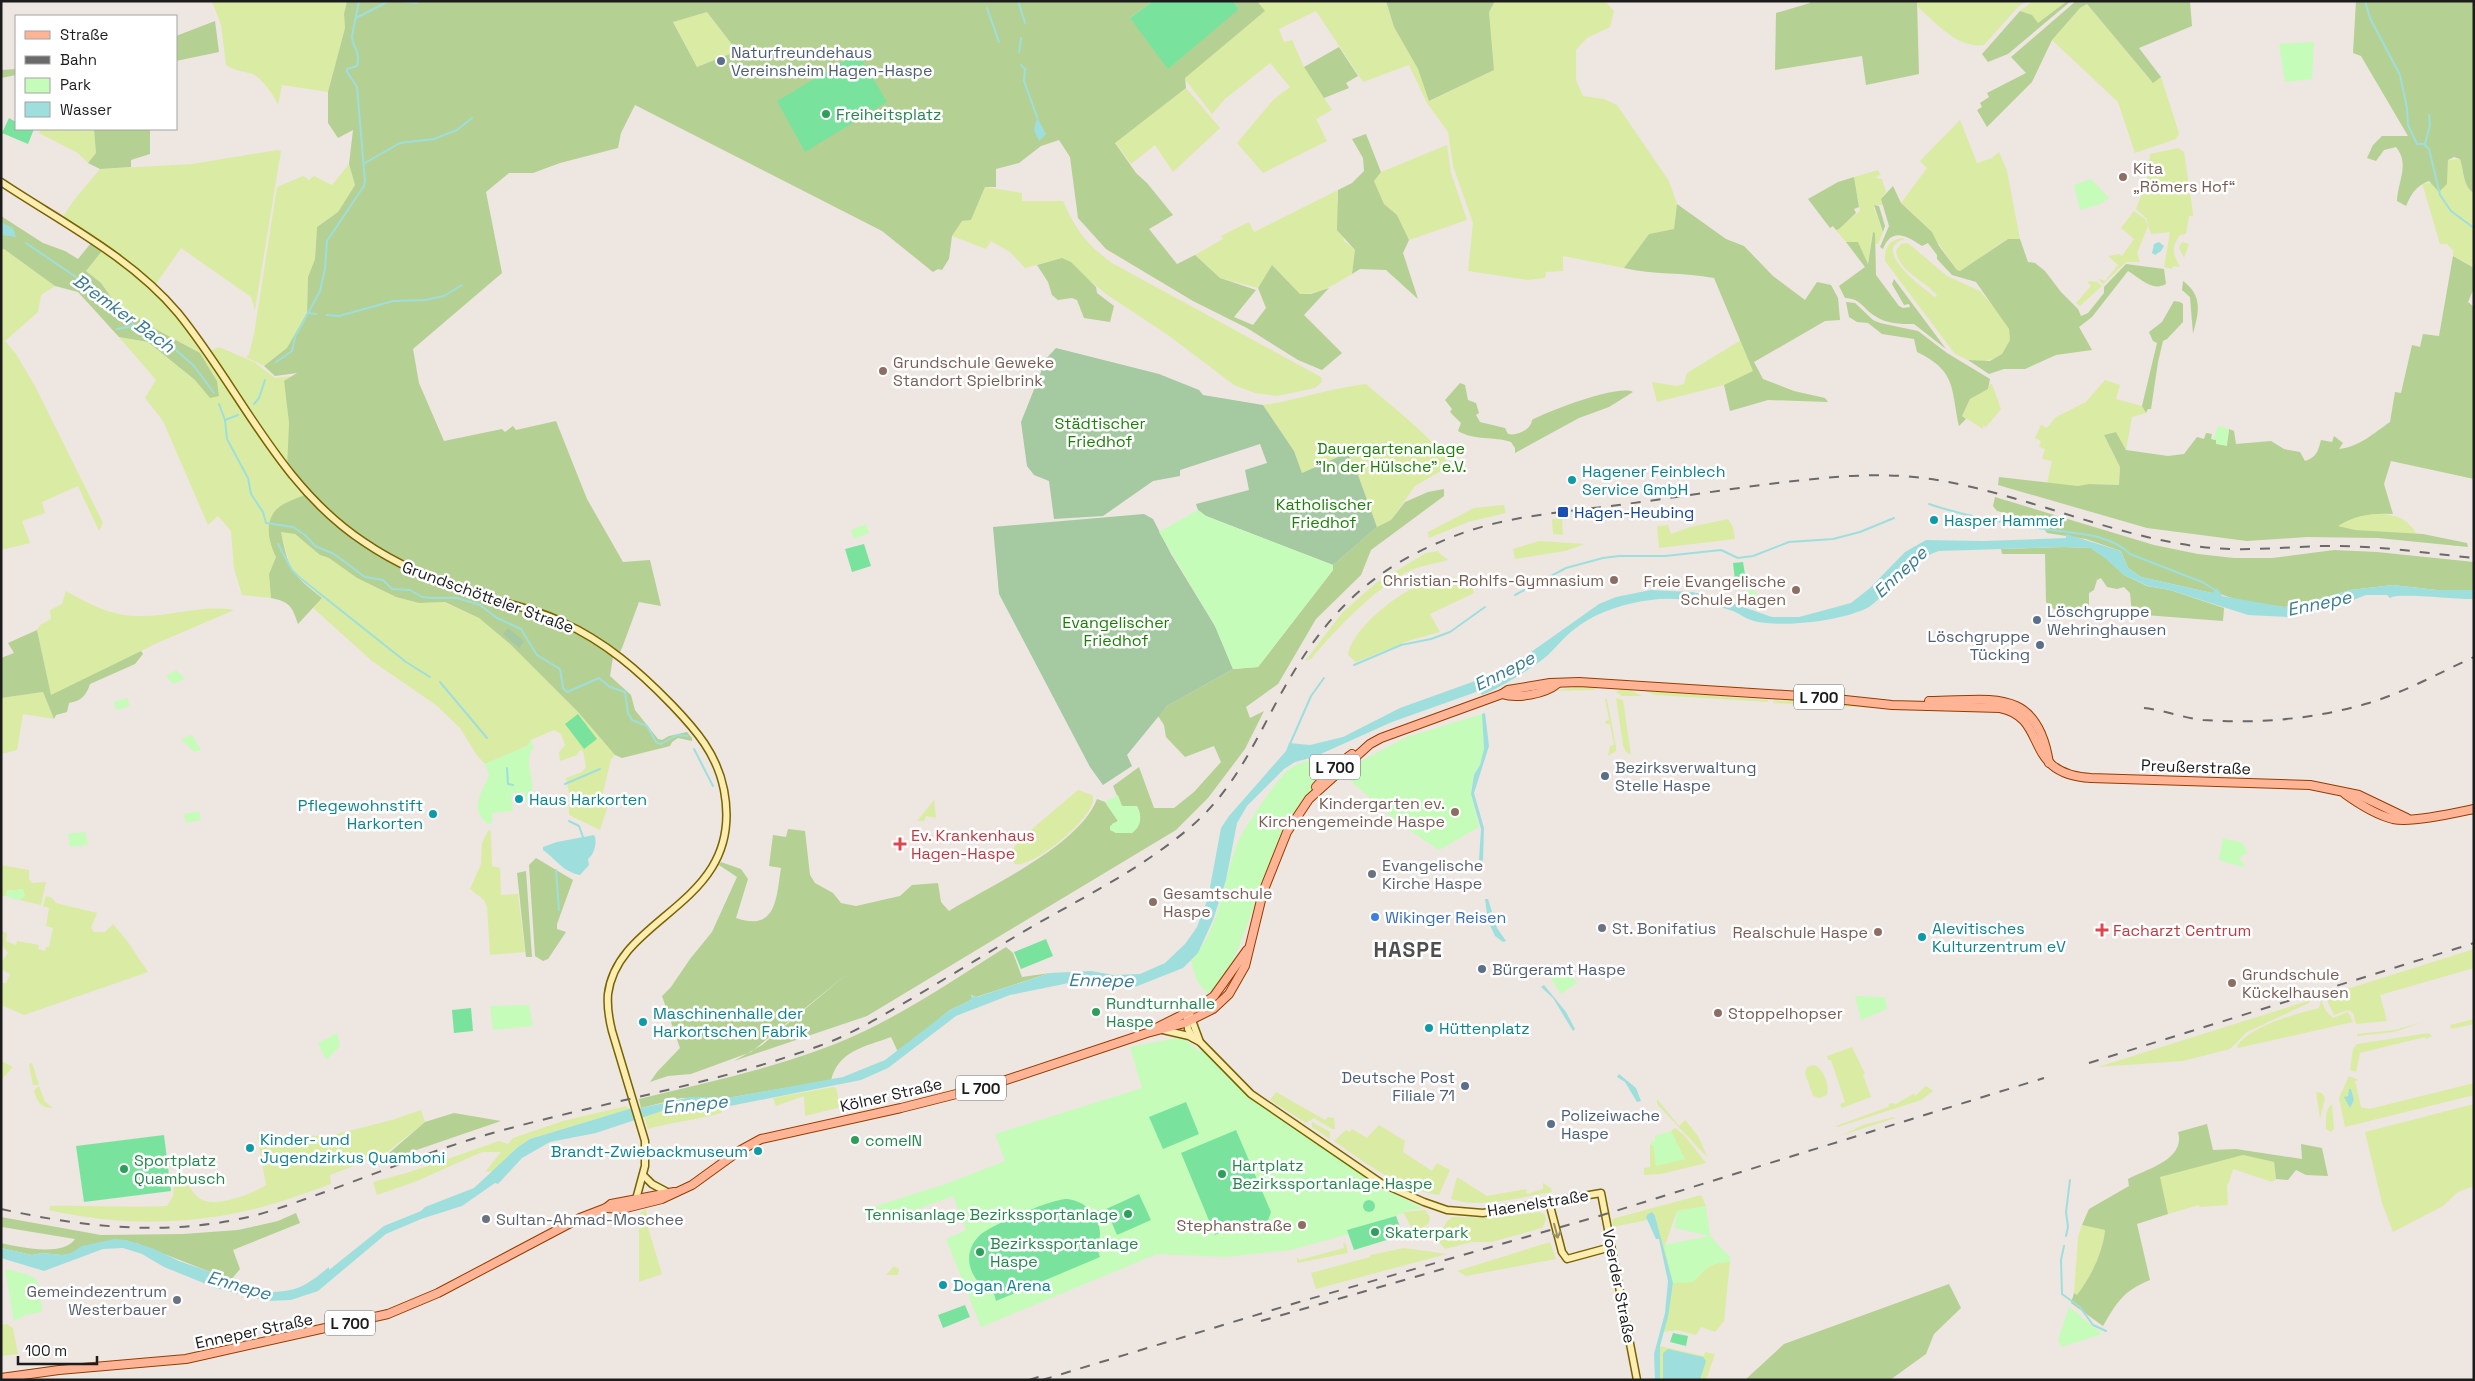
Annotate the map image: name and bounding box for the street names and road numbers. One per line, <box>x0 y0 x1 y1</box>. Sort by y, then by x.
street label: Grundschötteler Straße <box>399 556 577 638</box>
road number: L 700 <box>1794 684 1844 710</box>
road number: L 700 <box>1310 754 1360 780</box>
street label: Preußerstraße <box>2141 755 2251 779</box>
street label: Kölner Straße <box>838 1073 944 1117</box>
road number: L 700 <box>956 1076 1006 1100</box>
street label: Haenelstraße <box>1486 1185 1590 1221</box>
street label: Voerder Straße <box>1598 1227 1640 1345</box>
street label: Enneper Straße <box>193 1308 315 1354</box>
road number: L 700 <box>325 1310 375 1336</box>

